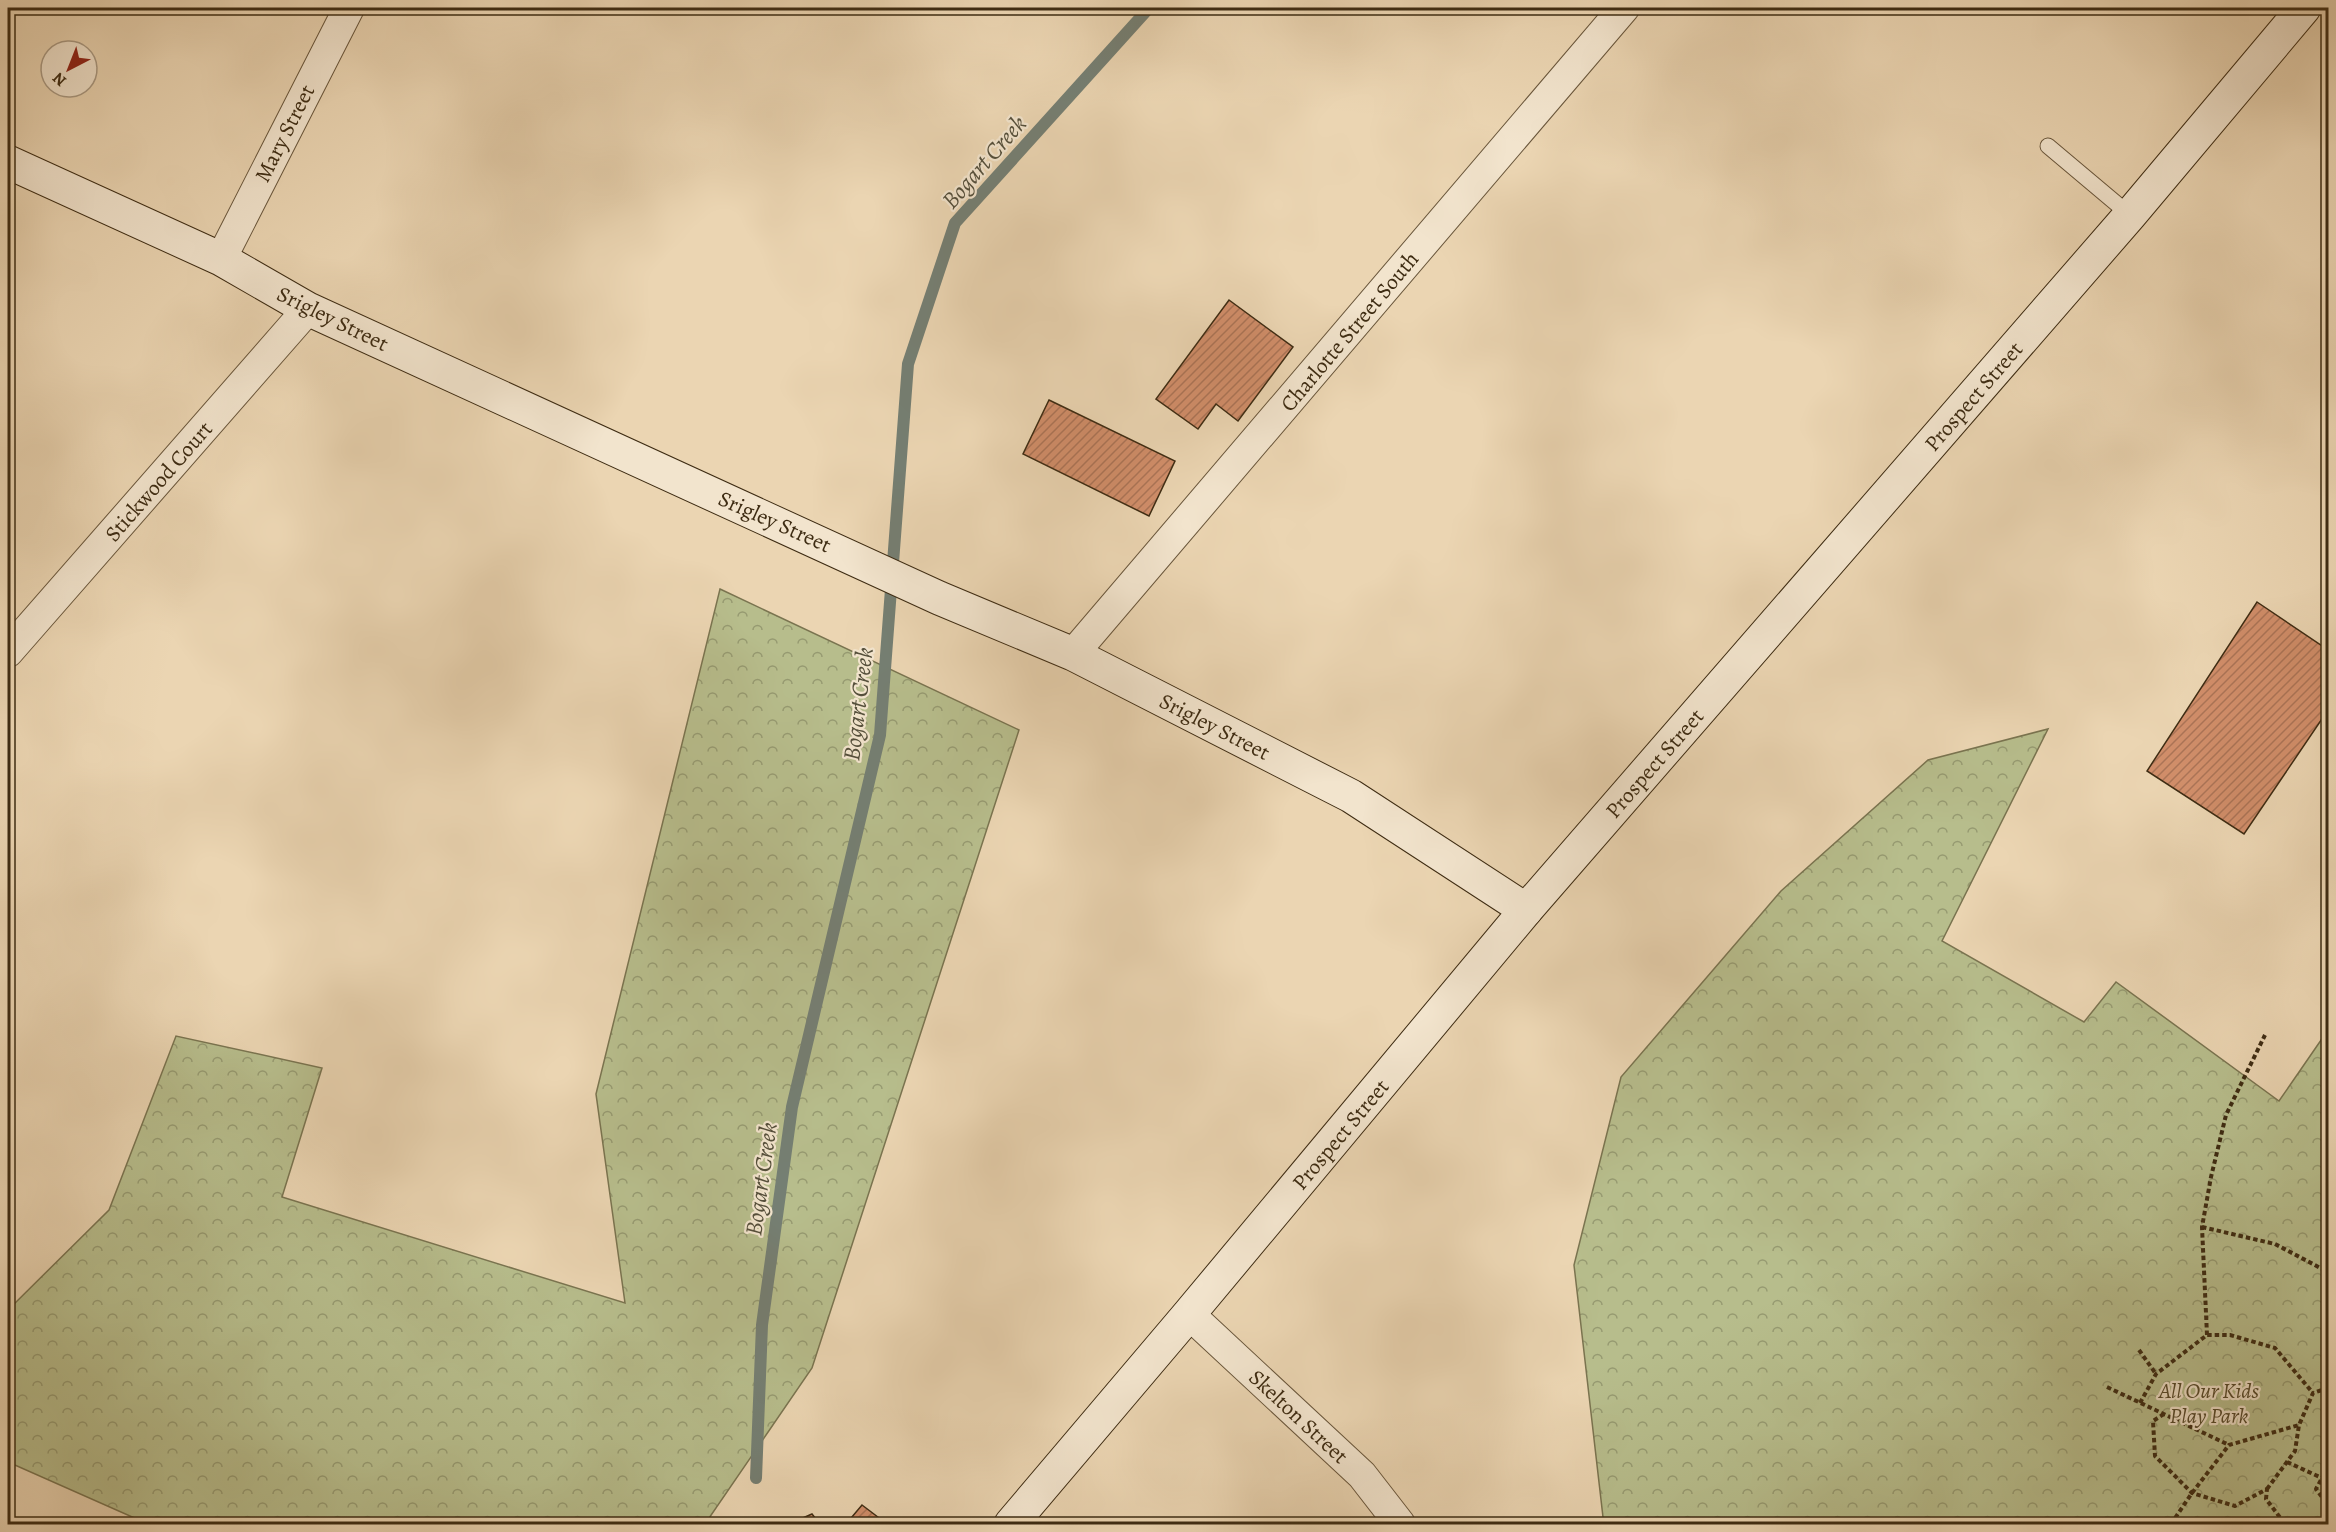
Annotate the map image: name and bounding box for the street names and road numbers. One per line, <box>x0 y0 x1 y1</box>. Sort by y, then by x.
street label: Mary Street <box>248 80 322 187</box>
street label: Charlotte Street South <box>1274 245 1426 418</box>
street label: Srigley Street <box>272 279 393 359</box>
street label: Prospect Street <box>1918 335 2030 458</box>
street label: Stickwood Court <box>98 415 219 548</box>
street label: Srigley Street <box>713 484 836 560</box>
street label: Srigley Street <box>1154 686 1275 768</box>
street label: Prospect Street <box>1599 702 1711 825</box>
street label: Prospect Street <box>1285 1073 1396 1197</box>
street label: Skelton Street <box>1242 1363 1355 1471</box>

